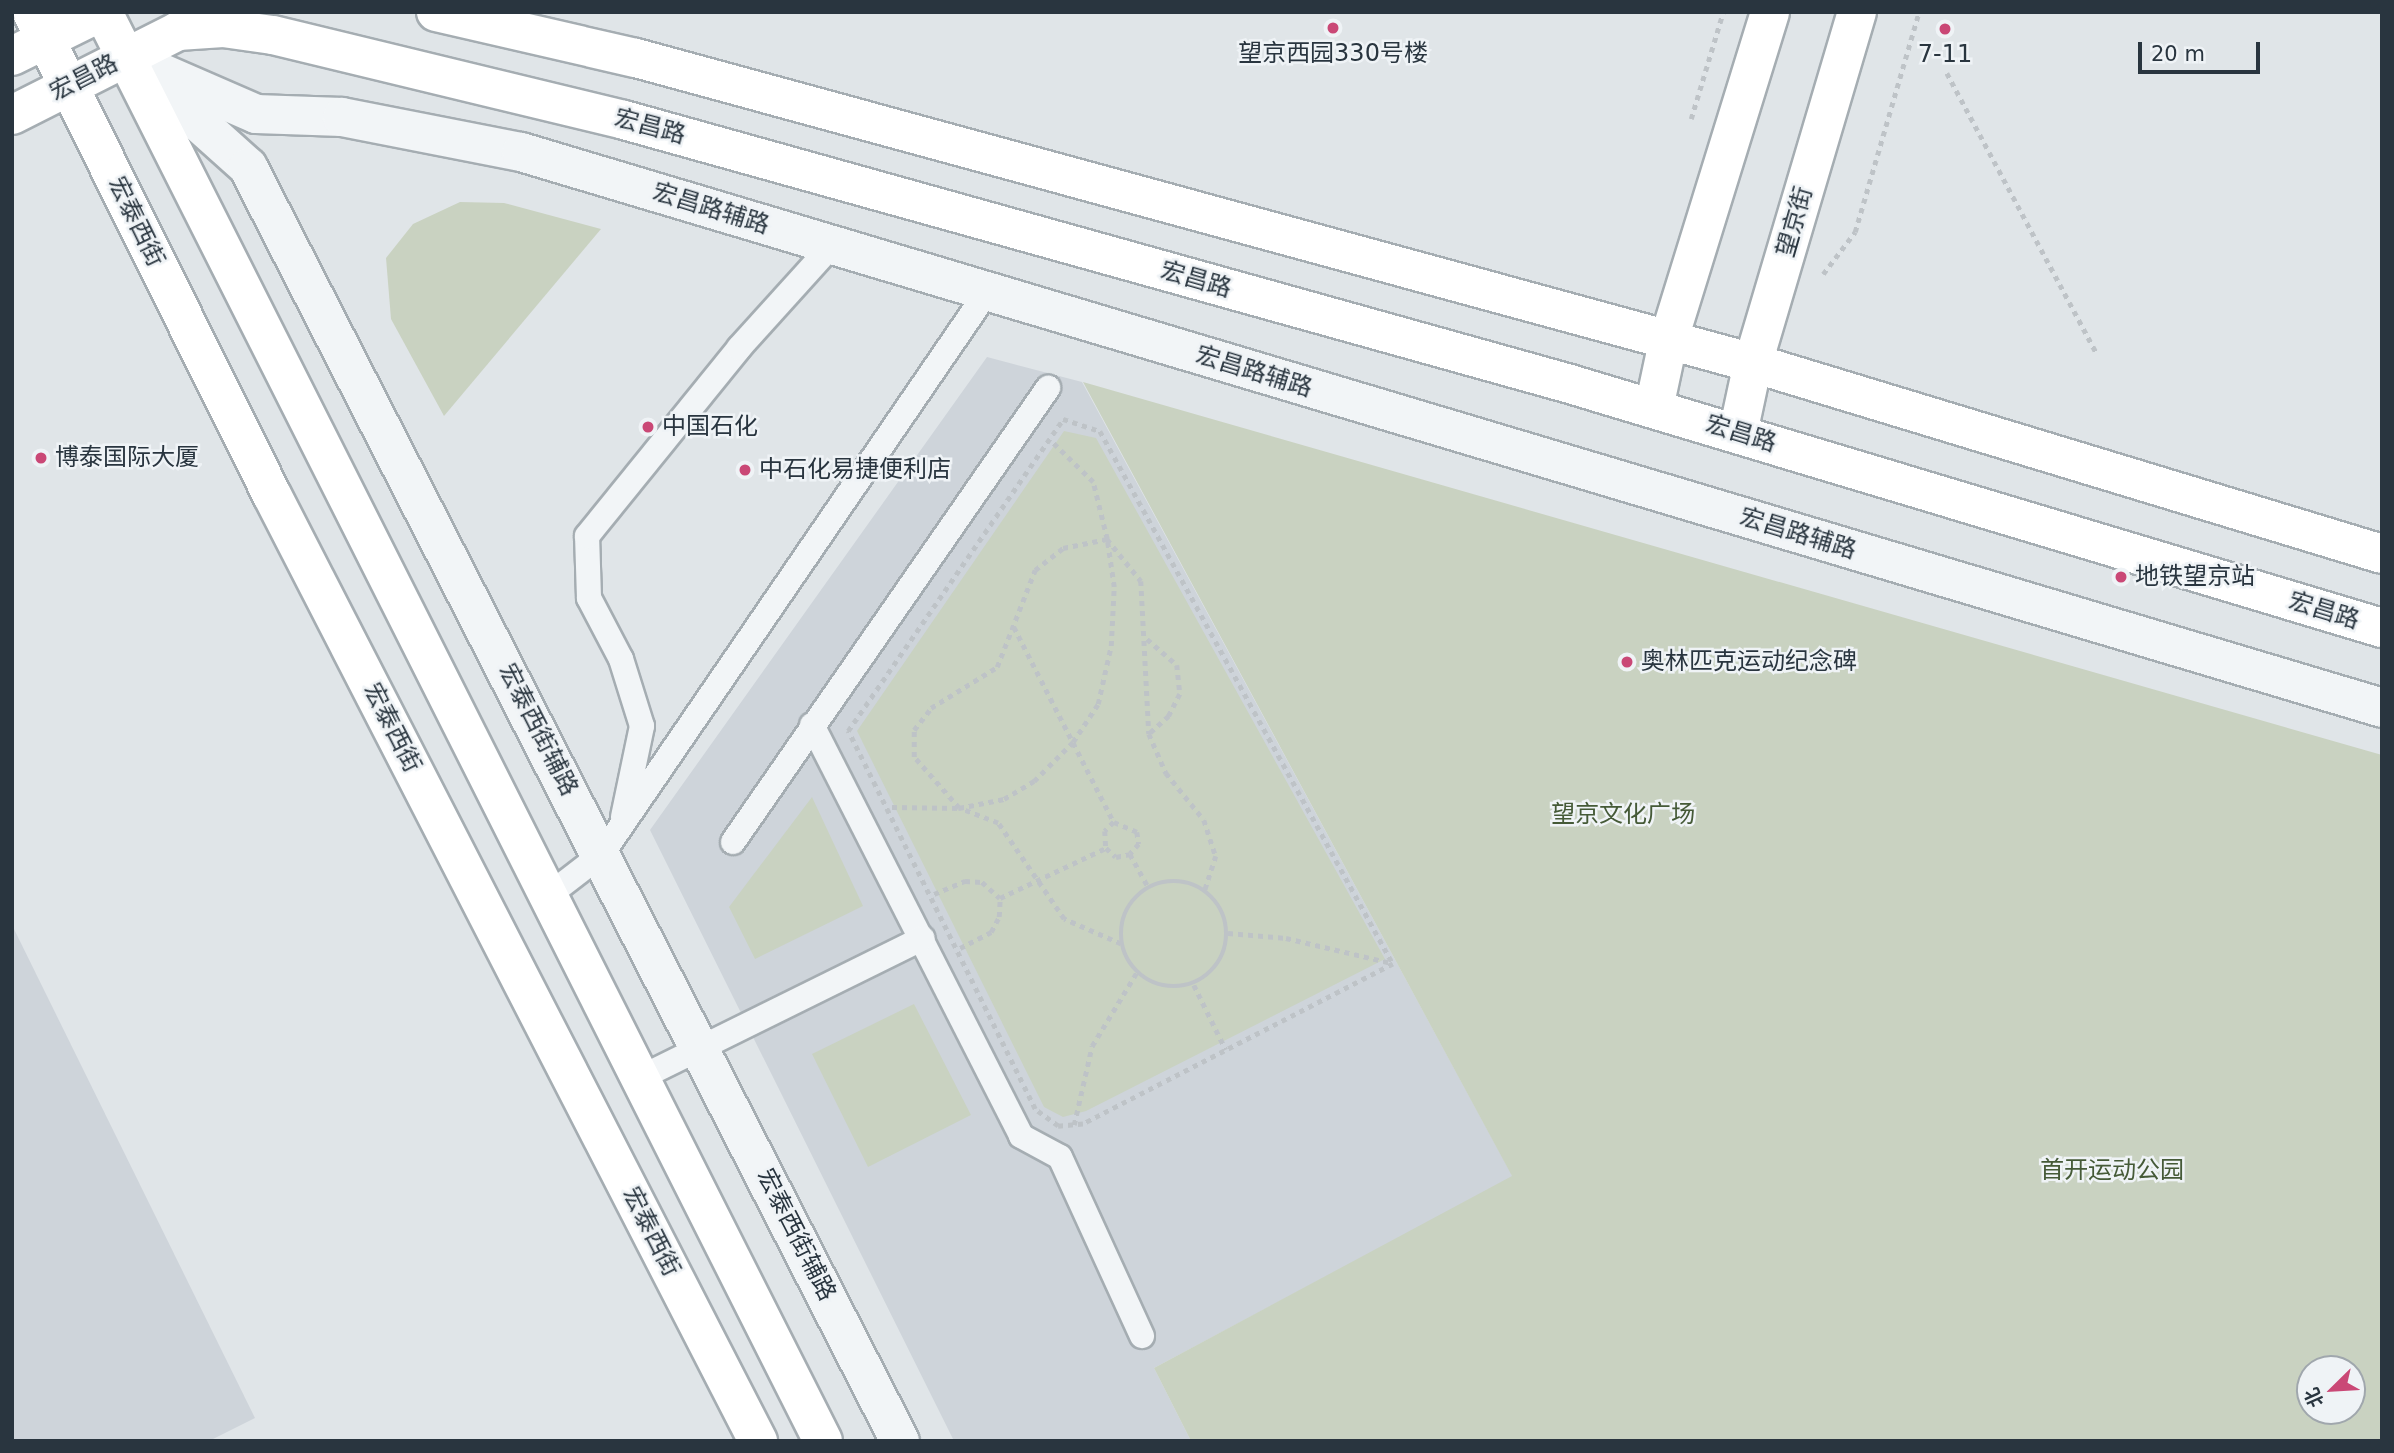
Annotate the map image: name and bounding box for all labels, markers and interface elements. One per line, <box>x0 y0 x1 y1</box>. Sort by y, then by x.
marker: 望京西园330号楼 <box>1325 20 1341 36</box>
marker: 7-11 <box>1937 21 1953 37</box>
scale bar <box>2142 28 2264 72</box>
place label: 望京西园330号楼 <box>1238 40 1428 68</box>
place label: 7-11 <box>1918 41 1972 69</box>
text: 20 m <box>2151 42 2205 66</box>
street label: 宏昌路 <box>45 49 123 107</box>
street label: 宏昌路 <box>611 104 689 150</box>
street label: 宏泰西街 <box>102 173 170 271</box>
street label: 宏昌路辅路 <box>649 178 773 240</box>
street label: 望京街 <box>1771 183 1819 261</box>
street label: 宏昌路 <box>1157 256 1235 304</box>
street label: 宏昌路辅路 <box>1192 341 1316 403</box>
street label: 宏昌路 <box>1702 410 1780 458</box>
place label: 中国石化 <box>662 413 758 441</box>
marker: 中国石化 <box>640 419 656 435</box>
place label: 博泰国际大厦 <box>55 444 199 472</box>
marker: 博泰国际大厦 <box>33 450 49 466</box>
place label: 中石化易捷便利店 <box>759 456 951 484</box>
marker: 中石化易捷便利店 <box>737 462 753 478</box>
street label: 宏昌路辅路 <box>1736 503 1860 565</box>
place label: 地铁望京站 <box>2135 563 2255 591</box>
marker: 地铁望京站 <box>2113 569 2129 585</box>
street label: 宏昌路 <box>2285 587 2363 635</box>
place label: 奥林匹克运动纪念碑 <box>1641 648 1857 676</box>
marker: 奥林匹克运动纪念碑 <box>1619 654 1635 670</box>
street label: 宏泰西街辅路 <box>492 659 584 801</box>
street label: 宏泰西街 <box>357 679 427 777</box>
park label: 望京文化广场 <box>1551 801 1695 829</box>
park label: 首开运动公园 <box>2040 1157 2184 1185</box>
street label: 宏泰西街辅路 <box>750 1164 842 1306</box>
street label: 宏泰西街 <box>616 1183 686 1281</box>
north arrow <box>2296 1355 2366 1425</box>
text: 北 <box>2300 1385 2328 1411</box>

